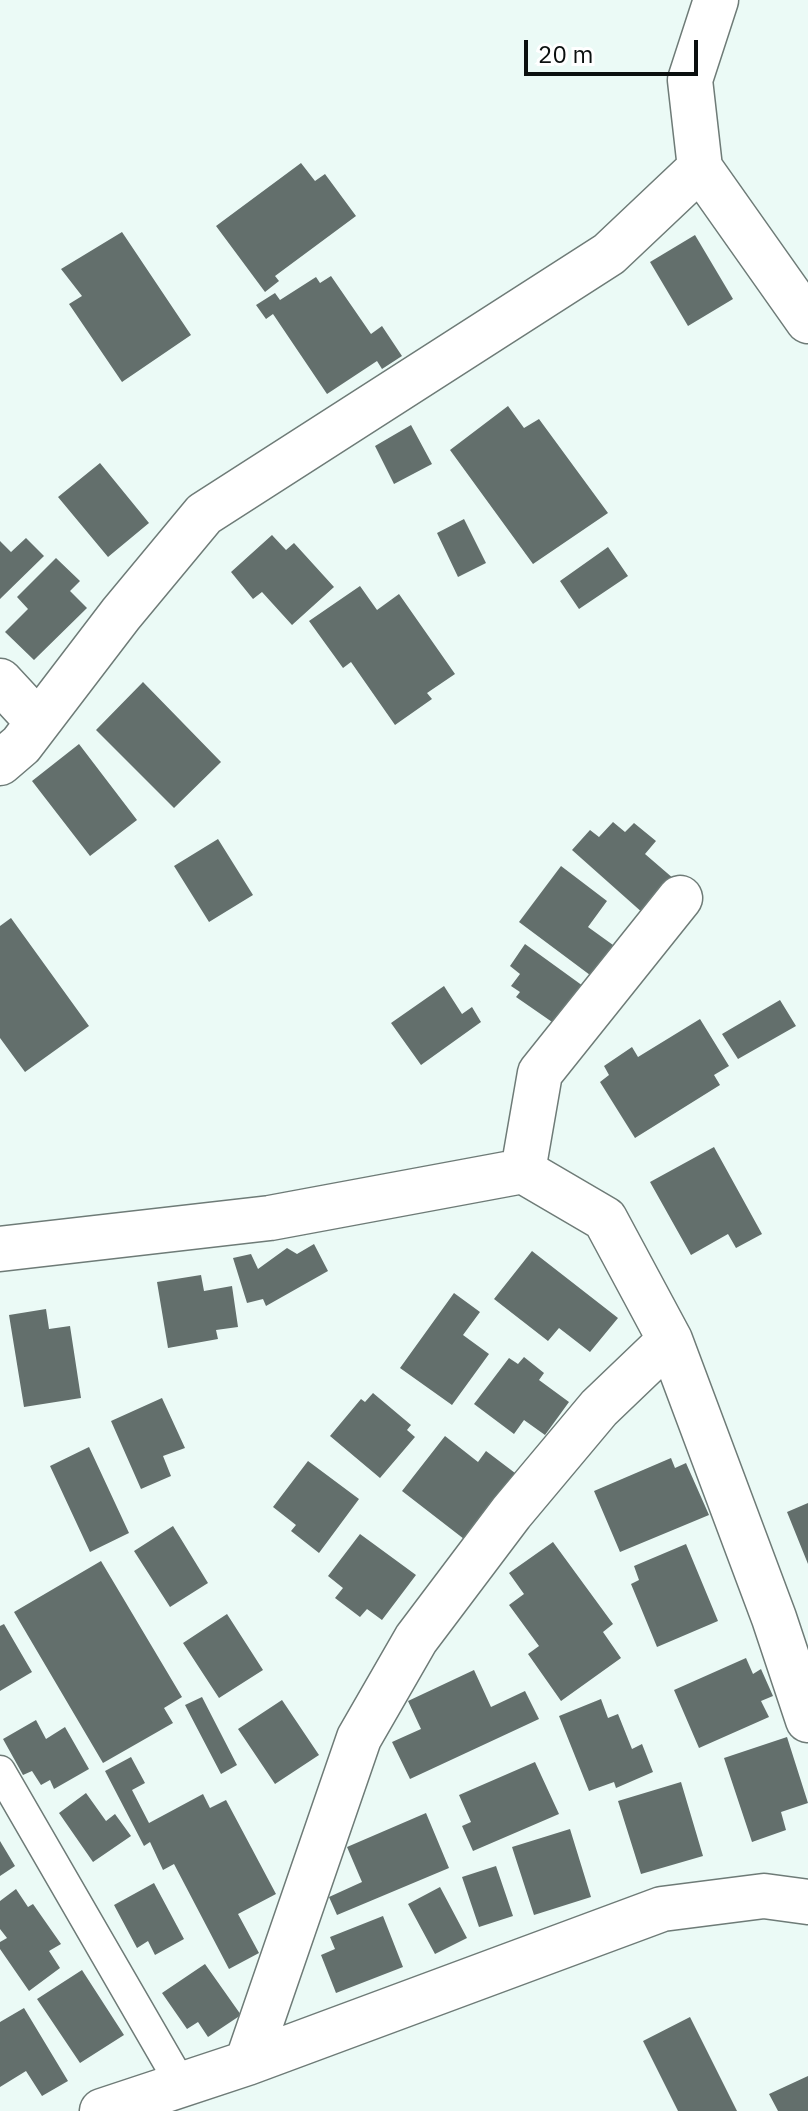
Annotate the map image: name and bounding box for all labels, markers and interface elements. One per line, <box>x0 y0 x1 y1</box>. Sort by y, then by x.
scale bar <box>528 24 702 74</box>
text: 20 m <box>538 38 593 70</box>

